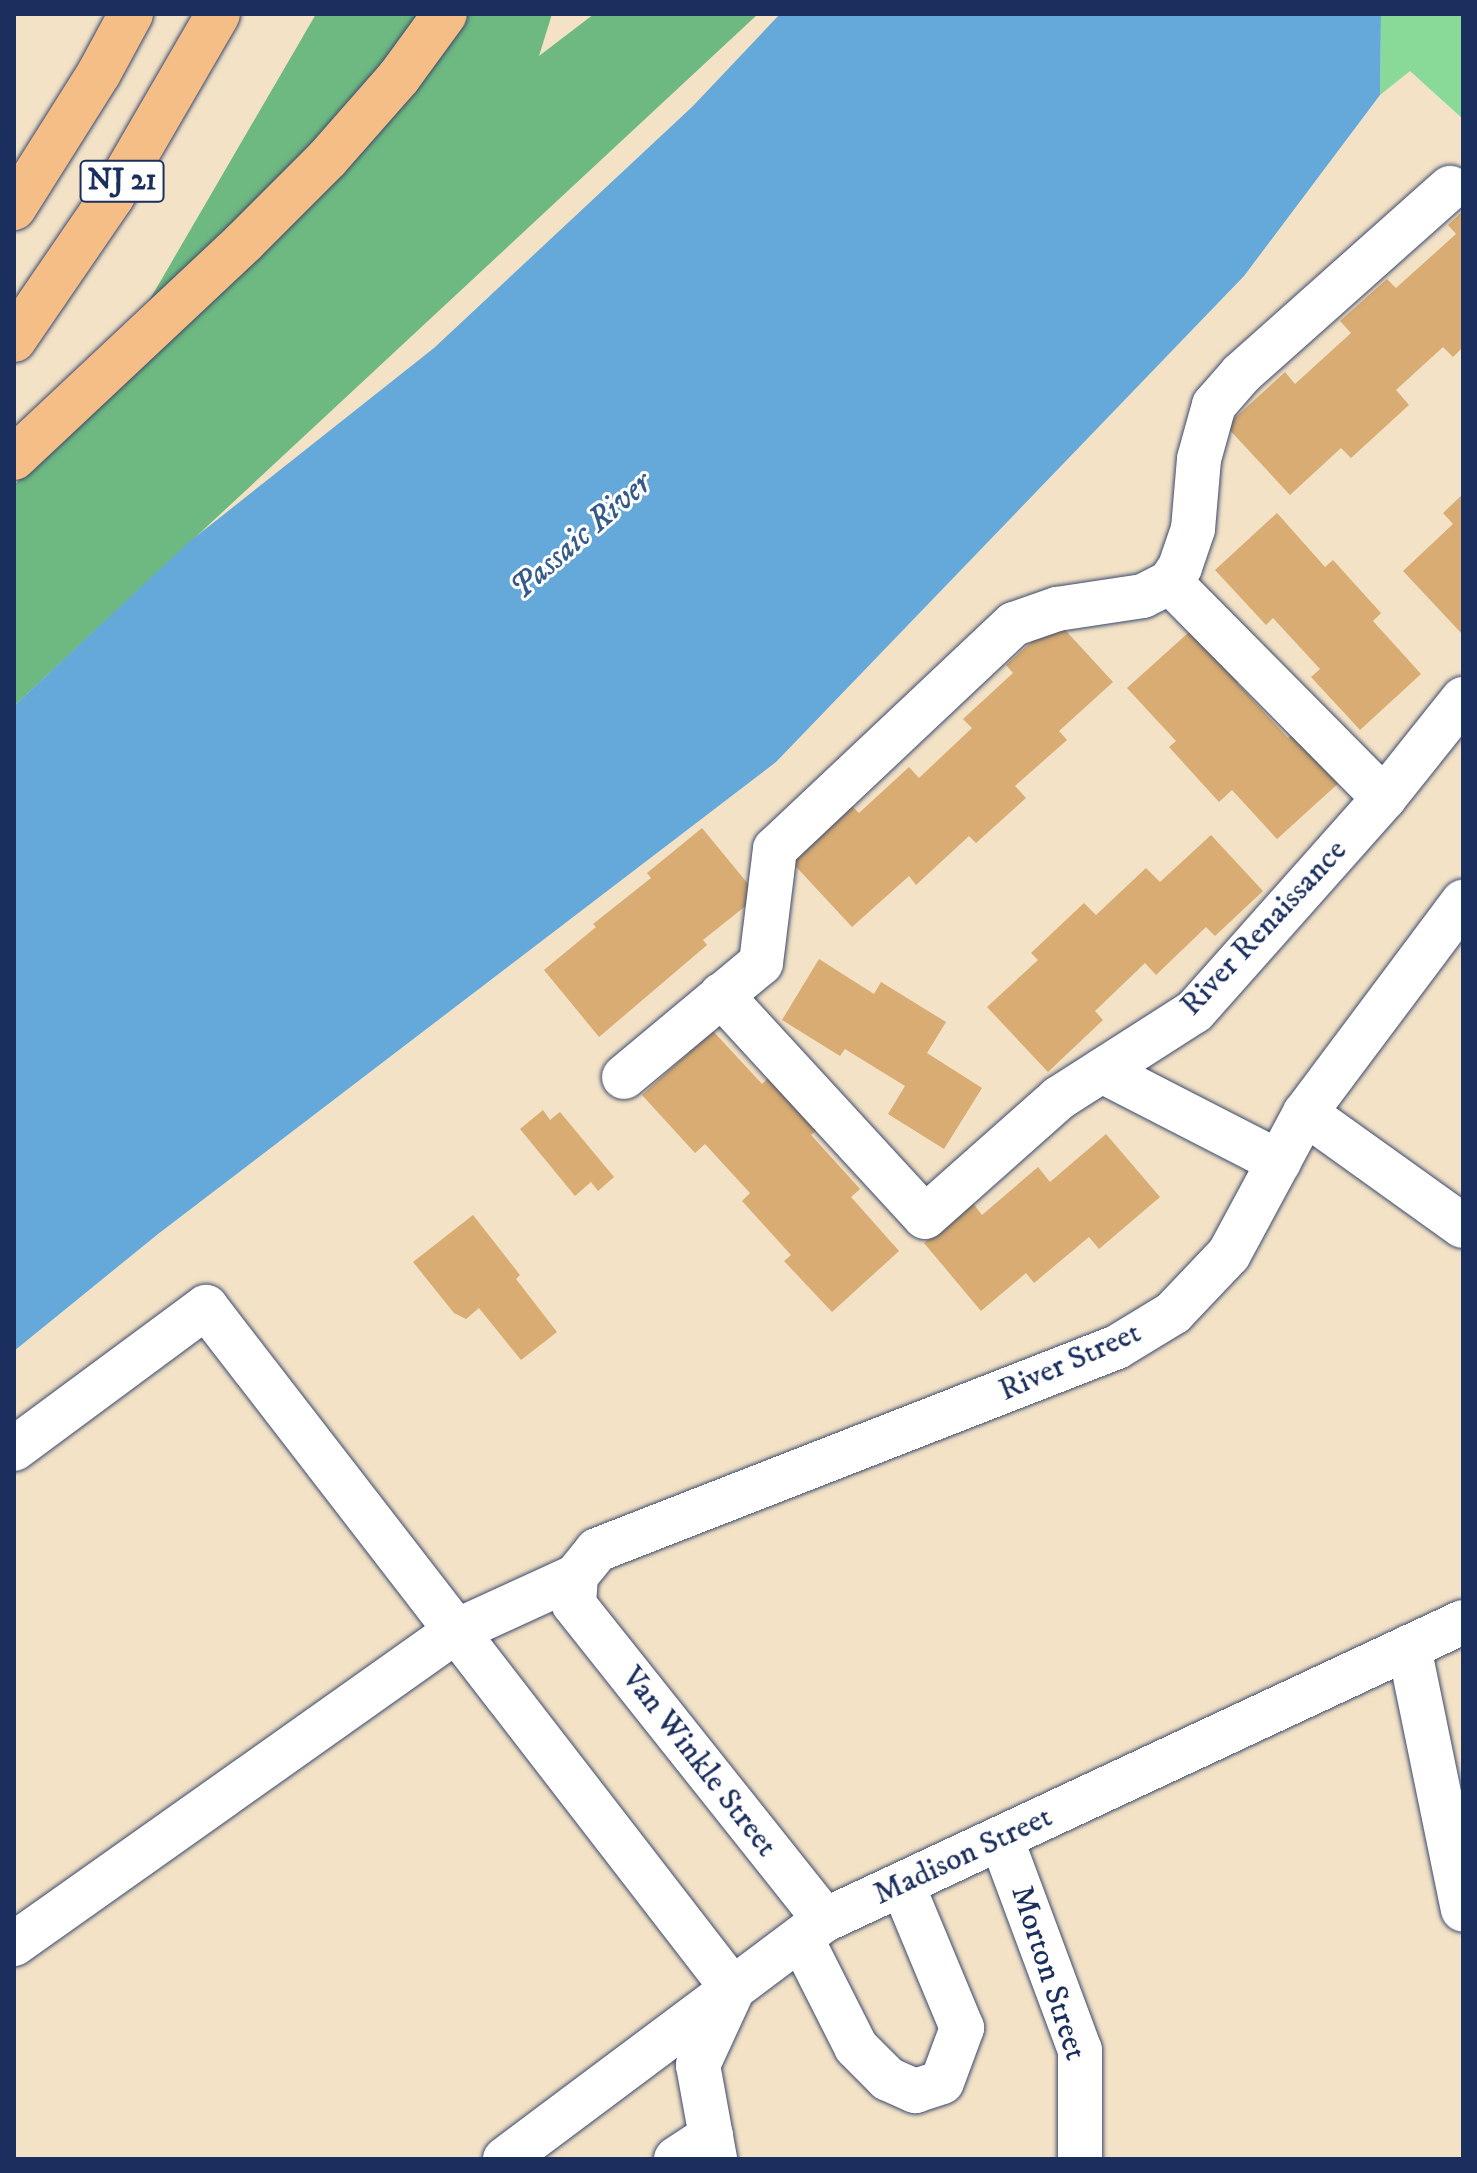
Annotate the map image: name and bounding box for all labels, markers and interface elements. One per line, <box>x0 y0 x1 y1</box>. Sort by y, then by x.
road number: NJ 21 <box>78 155 166 207</box>
water label: Passaic River <box>502 463 660 609</box>
street label: River Renaissance <box>1173 832 1355 1024</box>
street label: River Street <box>993 1314 1147 1410</box>
street label: Van Winkle Street <box>613 1659 785 1865</box>
street label: Madison Street <box>868 1798 1058 1914</box>
street label: Morton Street <box>1002 1881 1094 2065</box>

